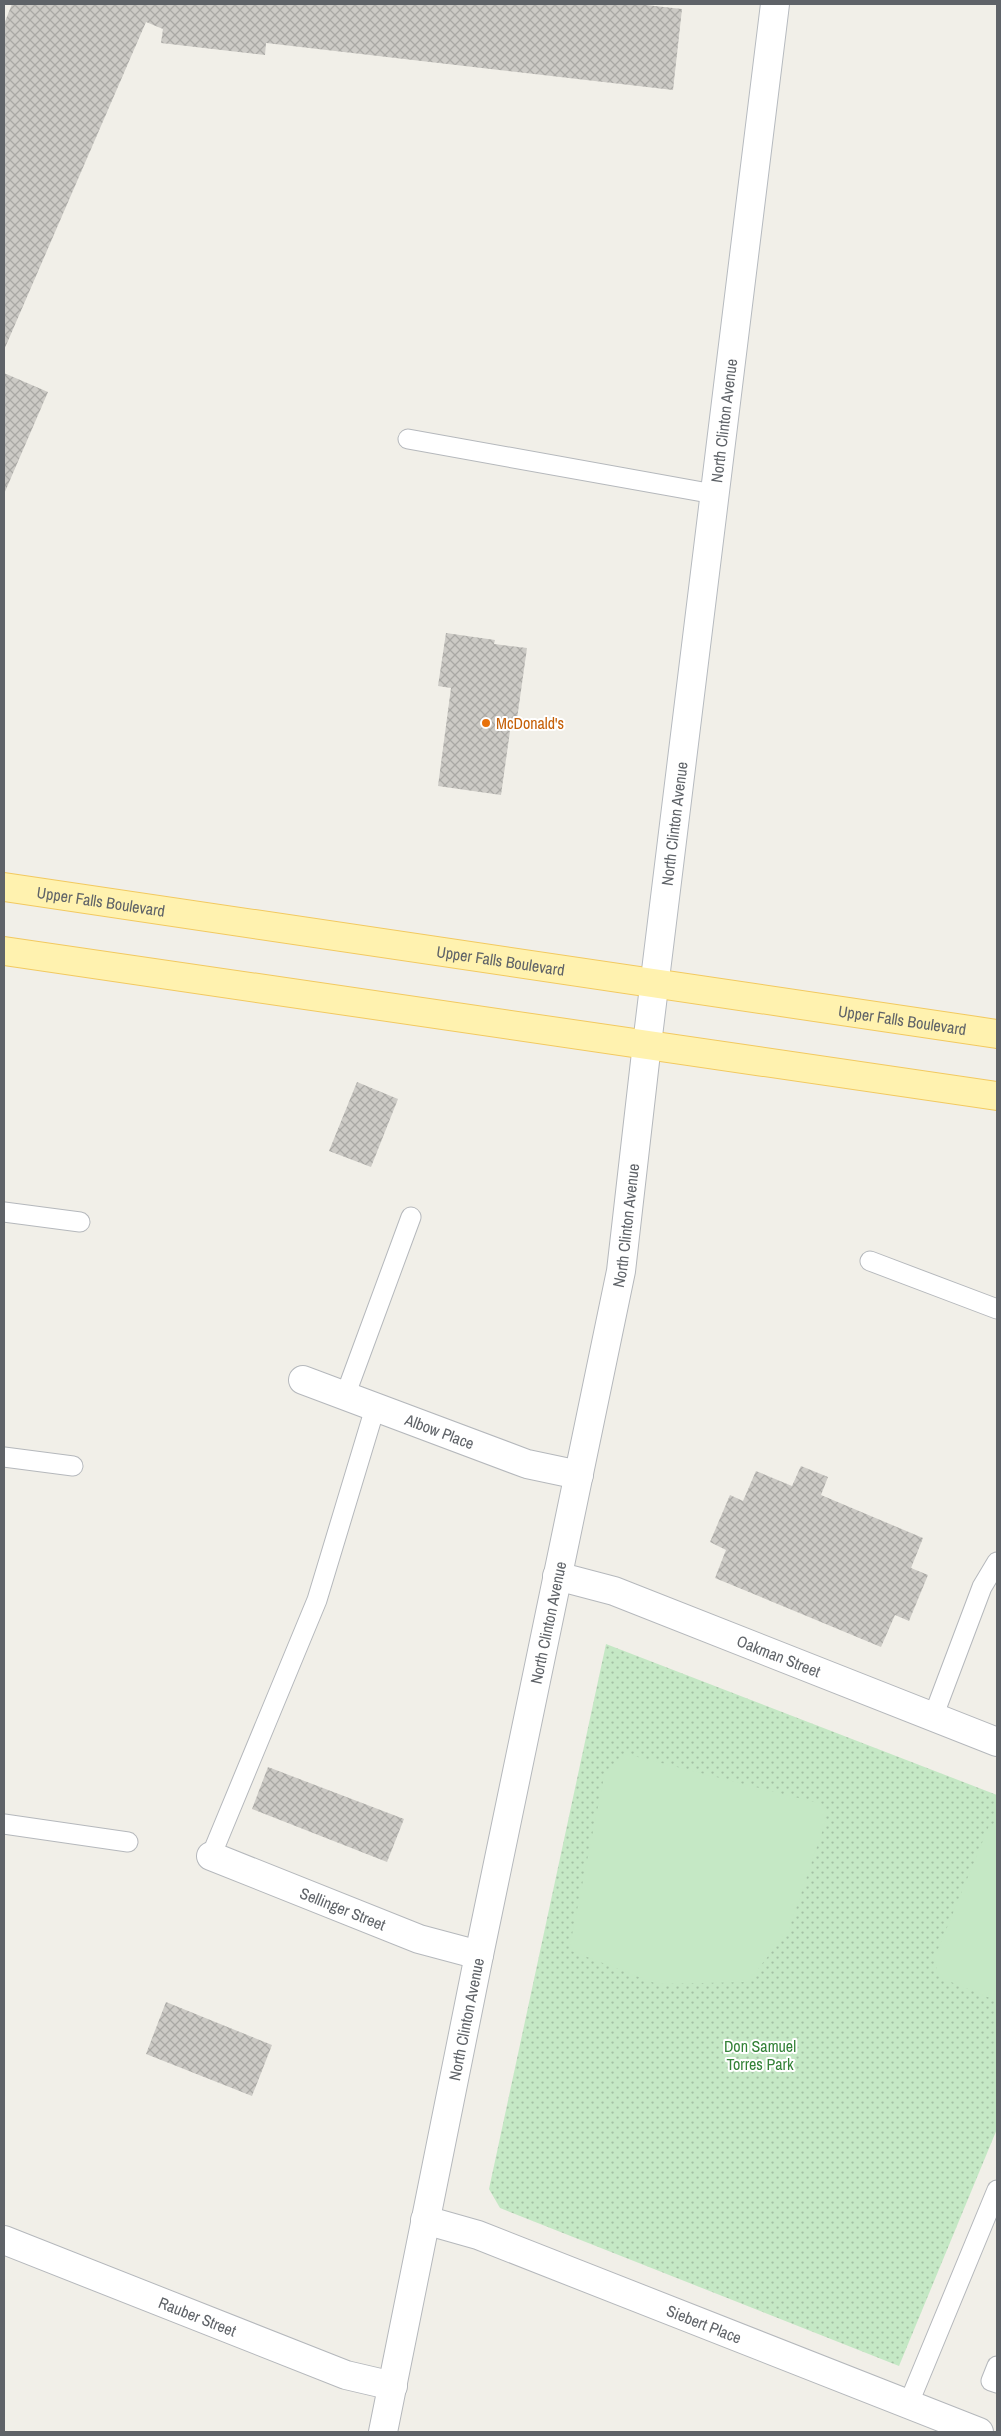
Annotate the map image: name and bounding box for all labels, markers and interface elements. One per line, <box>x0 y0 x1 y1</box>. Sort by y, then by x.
street label: North Clinton Avenue <box>705 358 742 484</box>
place label: McDonald's <box>496 712 564 734</box>
marker: McDonald's <box>480 717 492 729</box>
street label: North Clinton Avenue <box>656 760 693 887</box>
street label: Upper Falls Boulevard <box>35 881 166 922</box>
street label: Upper Falls Boulevard <box>435 940 566 981</box>
street label: Upper Falls Boulevard <box>837 1000 968 1040</box>
street label: North Clinton Avenue <box>607 1162 644 1289</box>
street label: Albow Place <box>401 1408 477 1454</box>
street label: North Clinton Avenue <box>525 1559 571 1686</box>
street label: Oakman Street <box>734 1630 824 1682</box>
street label: Sellinger Street <box>297 1882 389 1936</box>
street label: North Clinton Avenue <box>443 1956 489 2083</box>
park label: Don Samuel Torres Park <box>724 2035 796 2075</box>
street label: Rauber Street <box>155 2291 240 2342</box>
street label: Siebert Place <box>663 2299 745 2349</box>

